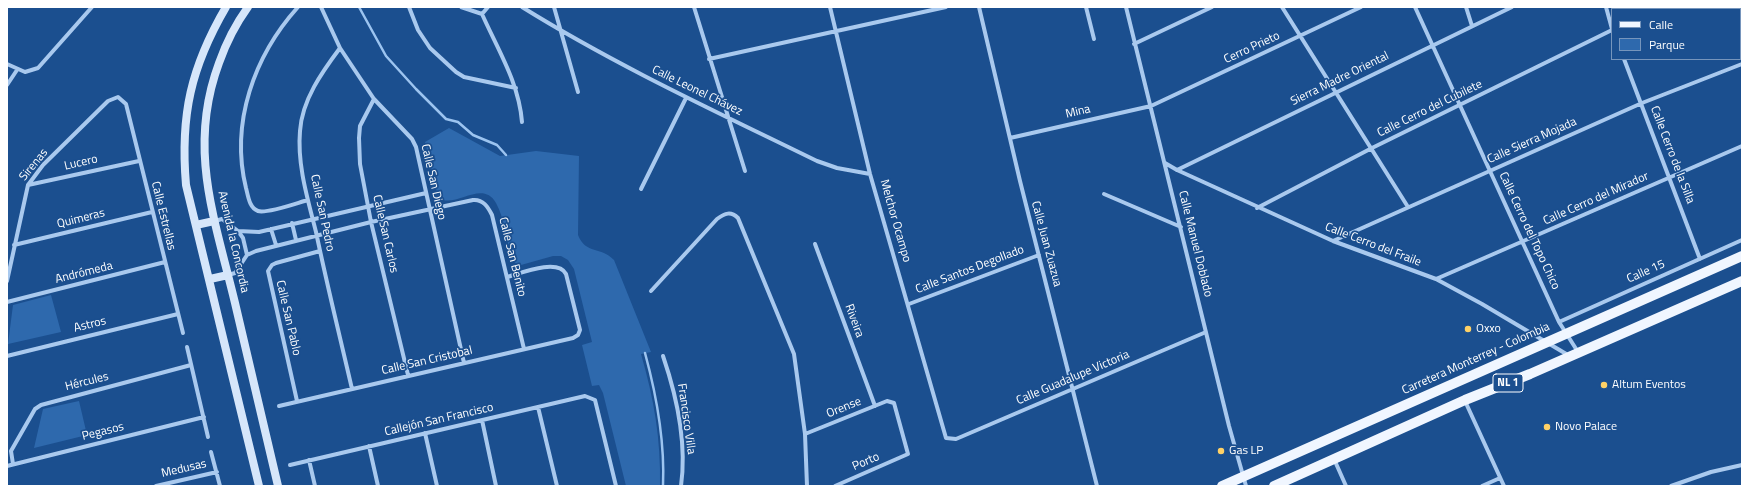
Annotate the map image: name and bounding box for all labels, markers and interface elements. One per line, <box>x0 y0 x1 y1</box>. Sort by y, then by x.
legend <box>1611 8 1741 60</box>
text: Calle <box>1649 15 1673 34</box>
street label: Cerro Prieto <box>1222 29 1282 67</box>
text: Parque <box>1649 35 1685 54</box>
street label: Sierra Madre Oriental <box>1289 49 1391 109</box>
street label: Calle Leonel Chávez <box>649 63 745 119</box>
street label: Calle Cerro del Cubilete <box>1375 77 1485 141</box>
street label: Mina <box>1064 102 1092 122</box>
street label: Calle Cerro de la Silla <box>1647 104 1697 206</box>
street label: Calle Sierra Mojada <box>1485 115 1579 167</box>
street label: Calle San Diego <box>417 143 449 221</box>
street label: Sirenas <box>17 146 51 184</box>
street label: Lucero <box>63 152 99 174</box>
street label: Calle Cerro del Mirador <box>1541 169 1651 229</box>
street label: Calle Cerro del Topo Chico <box>1495 170 1563 292</box>
street label: Calle San Pedro <box>307 173 337 253</box>
street label: Melchor Ocampo <box>876 178 914 264</box>
street label: Calle Estrellas <box>147 180 179 252</box>
street label: Calle Manuel Doblado <box>1175 189 1215 299</box>
street label: Avenida la Concordia <box>214 190 252 294</box>
street label: Calle San Carlos <box>369 194 401 274</box>
street label: Calle Juan Zuazua <box>1028 200 1064 288</box>
street label: Quimeras <box>56 206 106 232</box>
street label: Calle San Benito <box>495 216 529 298</box>
street label: Calle Cerro del Fraile <box>1323 220 1423 270</box>
street label: Calle Santos Degollado <box>914 243 1026 297</box>
street label: Calle 15 <box>1625 257 1667 287</box>
street label: Andrómeda <box>54 259 114 287</box>
street label: Calle San Pablo <box>272 279 304 357</box>
street label: Riveira <box>841 302 867 340</box>
street label: Astros <box>72 314 108 336</box>
street label: Carretera Monterrey - Colombia <box>1400 320 1552 398</box>
place label: Oxxo <box>1476 322 1501 336</box>
marker: Oxxo <box>1463 324 1473 334</box>
street label: Calle San Cristobal <box>380 344 474 378</box>
street label: Calle Guadalupe Victoria <box>1014 348 1132 408</box>
street label: Hércules <box>64 370 110 394</box>
road number: NL 1 <box>1493 374 1523 392</box>
place label: Altum Eventos <box>1612 378 1686 392</box>
marker: Altum Eventos <box>1599 380 1609 390</box>
street label: Francisco Villa <box>674 383 698 455</box>
street label: Orense <box>825 395 863 421</box>
street label: Callejón San Francisco <box>383 400 495 440</box>
street label: Pegasos <box>80 420 126 444</box>
place label: Novo Palace <box>1555 420 1617 434</box>
marker: Novo Palace <box>1542 422 1552 432</box>
place label: Gas LP <box>1229 444 1263 458</box>
marker: Gas LP <box>1216 446 1226 456</box>
street label: Porto <box>850 450 882 474</box>
street label: Medusas <box>160 457 208 481</box>

